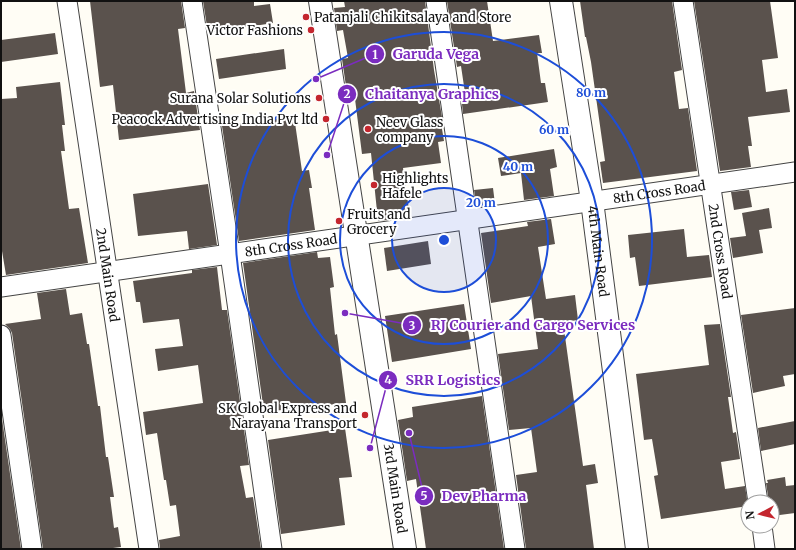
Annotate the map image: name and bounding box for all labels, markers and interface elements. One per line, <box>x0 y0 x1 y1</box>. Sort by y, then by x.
place label: Patanjali Chikitsalaya and Store <box>314 9 511 26</box>
marker: Patanjali Chikitsalaya and Store <box>301 12 311 22</box>
place label: Victor Fashions <box>206 22 303 39</box>
marker: Victor Fashions <box>306 25 316 35</box>
callout: Garuda Vega <box>365 41 487 67</box>
text: Garuda Vega <box>393 45 479 63</box>
text: 1 <box>372 47 378 62</box>
callout: Chaitanya Graphics <box>337 81 507 107</box>
text: Chaitanya Graphics <box>365 85 499 103</box>
text: 80 m <box>576 85 606 100</box>
text: 2 <box>343 86 351 101</box>
place label: Surana Solar Solutions <box>170 90 311 107</box>
marker: Surana Solar Solutions <box>314 93 324 103</box>
place label: Peacock Advertising India Pvt ltd <box>112 111 318 128</box>
marker: Peacock Advertising India Pvt ltd <box>321 114 331 124</box>
place label: Neev Glass company <box>376 114 443 146</box>
text: 60 m <box>539 122 569 137</box>
marker: Neev Glass company <box>363 124 373 134</box>
text: 40 m <box>503 159 533 174</box>
place label: Highlights Hafele <box>382 170 448 202</box>
street label: 8th Cross Road <box>612 177 707 207</box>
marker: Highlights Hafele <box>369 180 379 190</box>
text: 20 m <box>466 195 496 210</box>
street label: 2nd Cross Road <box>704 202 736 300</box>
street label: 4th Main Road <box>584 205 612 298</box>
place label: Fruits and Grocery <box>347 206 411 238</box>
marker: Fruits and Grocery <box>334 216 344 226</box>
street label: 2nd Main Road <box>92 227 123 323</box>
street label: 8th Cross Road <box>244 230 339 261</box>
centre of rings <box>437 233 451 247</box>
callout: RJ Courier and Cargo Services <box>402 312 643 338</box>
text: RJ Courier and Cargo Services <box>431 316 635 334</box>
text: 3 <box>409 318 416 333</box>
callout: SRR Logistics <box>378 367 509 393</box>
text: SRR Logistics <box>406 371 500 389</box>
text: 4 <box>384 372 392 387</box>
place label: SK Global Express and Narayana Transport <box>218 400 357 432</box>
marker: SK Global Express and Narayana Transport <box>360 410 370 420</box>
street label: 3rd Main Road <box>380 442 410 535</box>
callout: Dev Pharma <box>414 483 534 509</box>
text: Dev Pharma <box>442 487 527 505</box>
text: 5 <box>420 488 428 503</box>
north arrow <box>740 494 780 534</box>
text: N <box>743 510 758 520</box>

